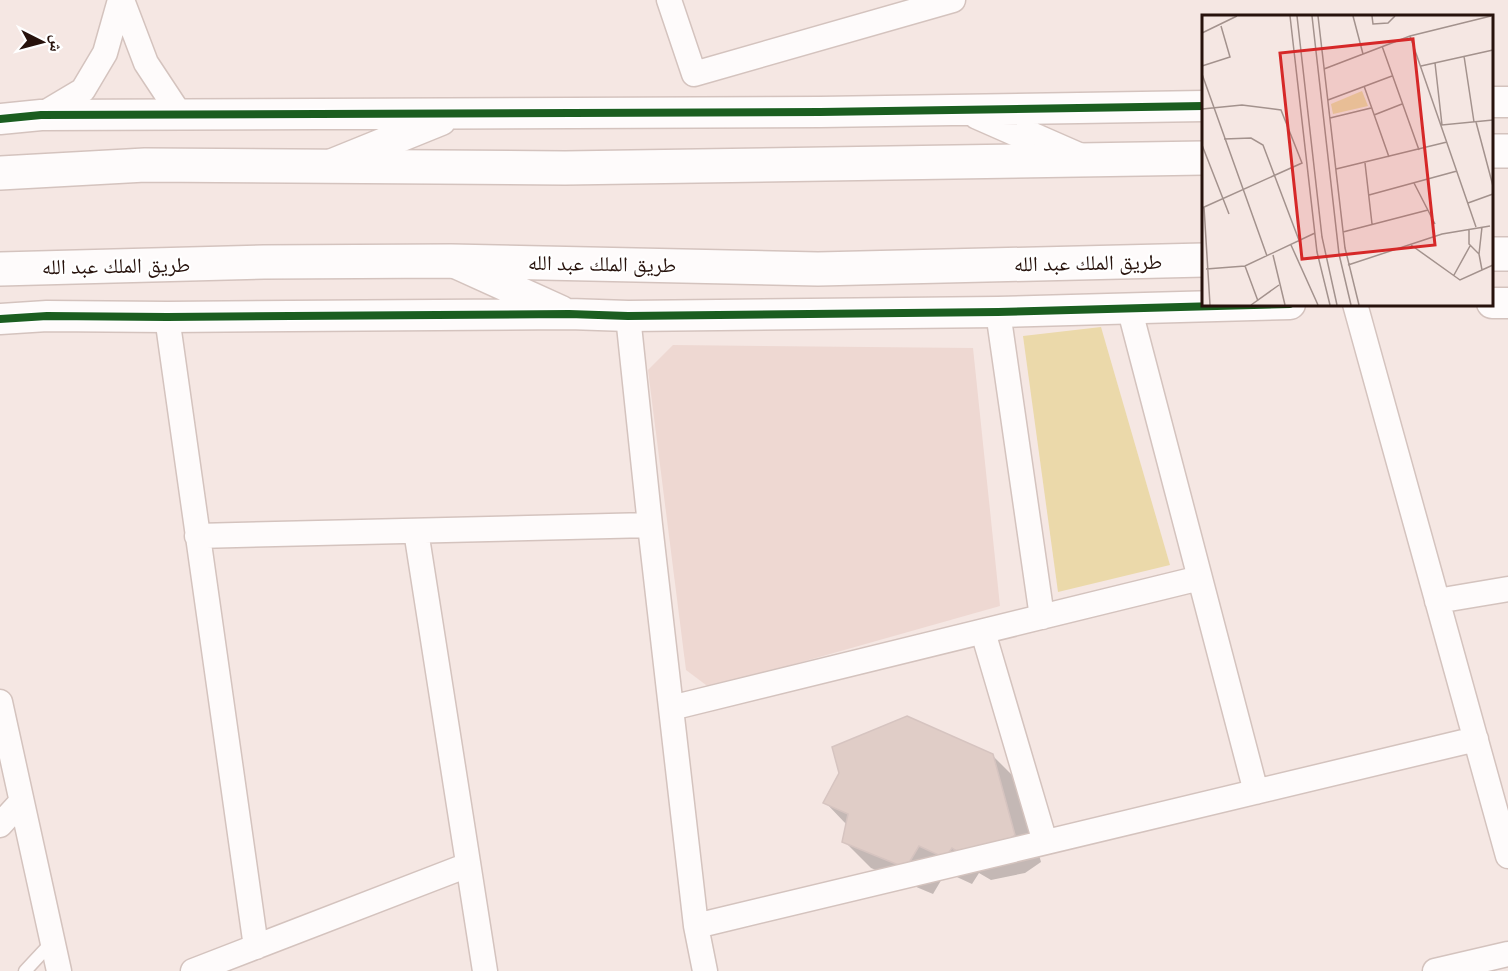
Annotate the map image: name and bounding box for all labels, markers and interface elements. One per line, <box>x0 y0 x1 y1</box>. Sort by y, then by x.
north arrow <box>12 12 72 72</box>
inset map <box>1202 15 1493 306</box>
text: ش <box>46 34 67 53</box>
street label: طريق الملك عبد الله <box>1014 250 1162 277</box>
street label: طريق الملك عبد الله <box>528 251 676 278</box>
street label: طريق الملك عبد الله <box>42 253 190 280</box>

